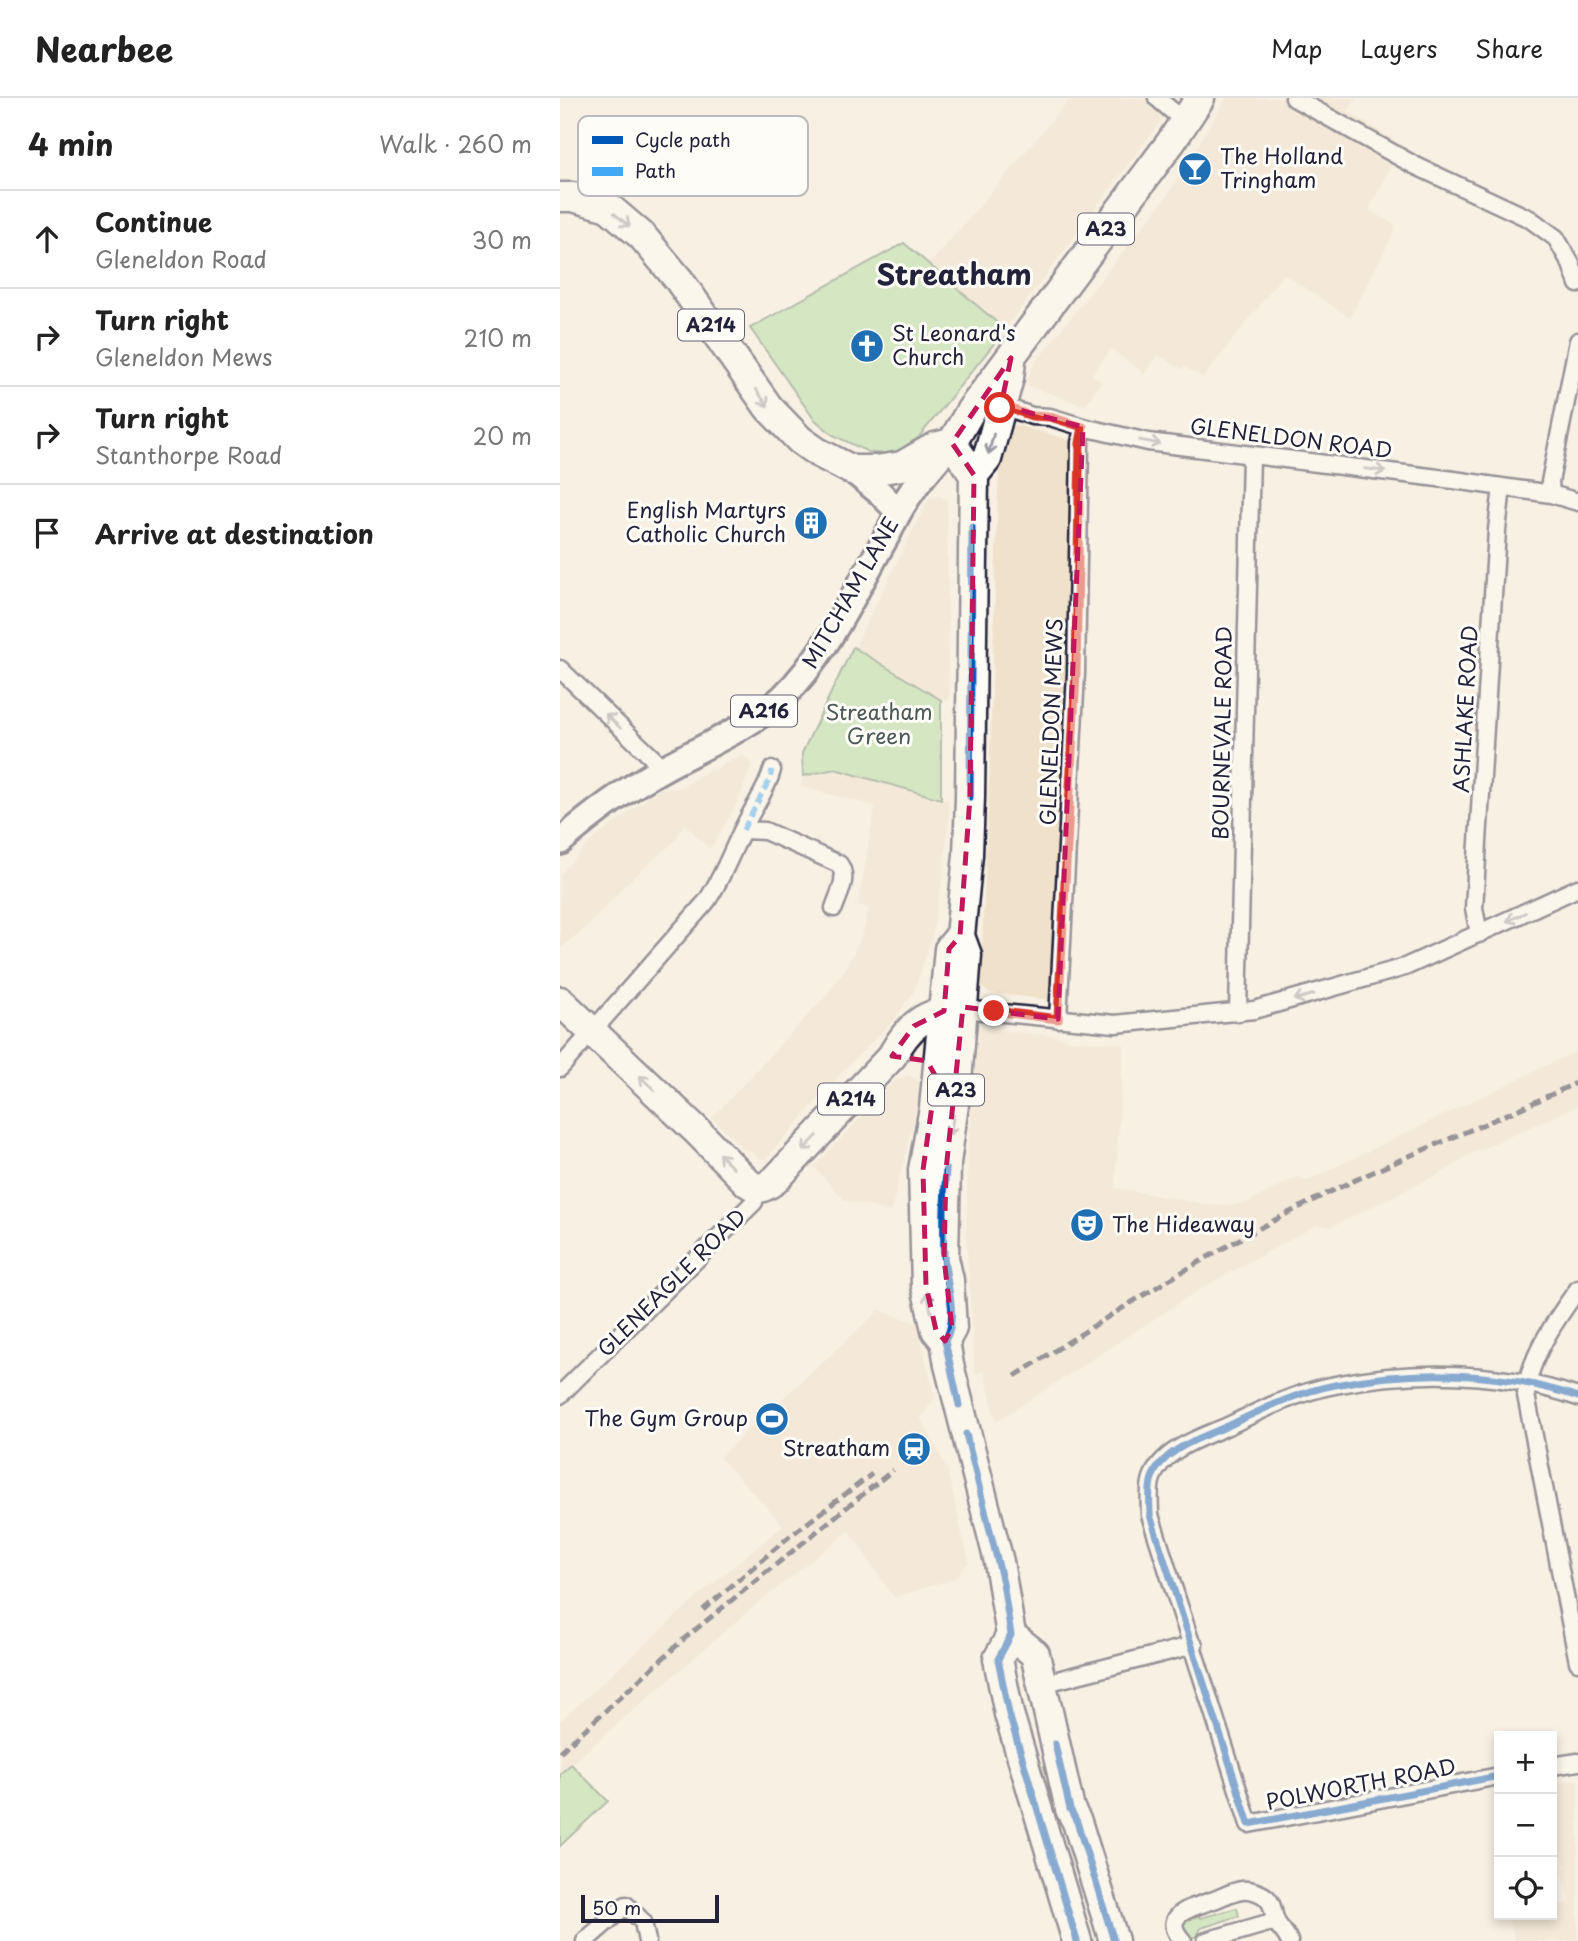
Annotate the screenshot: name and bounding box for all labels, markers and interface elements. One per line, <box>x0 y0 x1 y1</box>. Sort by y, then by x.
text: Nearbee <box>35 23 173 73</box>
text: Map <box>1271 30 1322 66</box>
text: Layers <box>1360 30 1437 66</box>
text: Share <box>1475 30 1543 66</box>
legend <box>578 116 808 196</box>
text: 4 min <box>28 121 114 166</box>
text: Cycle path <box>635 125 731 153</box>
text: Walk · 260 m <box>379 126 532 161</box>
place label: The Holland Tringham <box>1220 139 1343 195</box>
bar icon: The Holland Tringham <box>1176 150 1214 188</box>
text: Path <box>635 156 676 184</box>
text: Continue <box>95 202 212 241</box>
one-way arrow <box>613 212 631 227</box>
road number: A23 <box>1078 214 1134 244</box>
icon: ahead <box>28 220 66 258</box>
text: 30 m <box>471 222 532 257</box>
text: Gleneldon Road <box>95 241 267 276</box>
district label: Streatham <box>876 252 1032 295</box>
text: Turn right <box>95 300 229 339</box>
road number: A214 <box>678 310 744 341</box>
place label: St Leonard's Church <box>892 316 1016 372</box>
icon: right <box>28 318 66 356</box>
text: 210 m <box>464 320 532 355</box>
church icon: St Leonard's Church <box>848 327 886 365</box>
text: Gleneldon Mews <box>95 339 273 374</box>
one-way arrow <box>755 388 769 407</box>
route start <box>984 392 1015 423</box>
text: Turn right <box>95 398 229 437</box>
street label: GLENELDON ROAD <box>1188 409 1394 465</box>
icon: right <box>28 416 66 454</box>
text: 20 m <box>473 418 532 453</box>
one-way arrow <box>984 432 997 454</box>
one-way arrow <box>1138 436 1161 449</box>
text: Stanthorpe Road <box>95 437 282 472</box>
one-way arrow <box>1364 464 1386 477</box>
place label: English Martyrs Catholic Church <box>625 493 786 549</box>
building icon: English Martyrs Catholic Church <box>792 504 830 542</box>
street label: MITCHAM LANE <box>793 510 906 674</box>
icon: arrive <box>28 514 66 552</box>
text: Arrive at destination <box>95 514 374 553</box>
street label: GLENELDON MEWS <box>1030 618 1070 826</box>
street label: ASHLAKE ROAD <box>1444 624 1484 794</box>
street label: BOURNEVALE ROAD <box>1203 626 1239 840</box>
park label: Streatham Green <box>825 695 933 751</box>
road number: A216 <box>731 696 797 726</box>
one-way arrow <box>605 713 622 730</box>
one-way arrow <box>1506 911 1527 924</box>
one-way arrow <box>1293 992 1315 1005</box>
route end <box>978 995 1009 1026</box>
one-way arrow <box>639 1074 656 1091</box>
road number: A23 <box>928 1074 984 1106</box>
road number: A214 <box>818 1084 884 1114</box>
one-way arrow <box>945 1113 958 1136</box>
one-way arrow <box>802 1134 819 1151</box>
one-way arrow <box>717 1153 734 1170</box>
street label: GLENEAGLE ROAD <box>589 1200 752 1363</box>
theatre icon: The Hideaway <box>1068 1206 1106 1244</box>
place label: The Hideaway <box>1112 1207 1255 1239</box>
one-way arrow <box>922 1291 936 1314</box>
sports icon: The Gym Group <box>753 1400 791 1438</box>
place label: The Gym Group <box>585 1401 748 1433</box>
station icon: Streatham <box>895 1430 933 1468</box>
place label: Streatham <box>783 1431 890 1463</box>
map controls <box>1494 1731 1557 1920</box>
button: + <box>1494 1731 1557 1794</box>
street label: POLWORTH ROAD <box>1263 1749 1458 1817</box>
button: − <box>1494 1794 1557 1857</box>
button: locate <box>1494 1857 1557 1920</box>
scale bar <box>581 1892 719 1924</box>
text: 50 m <box>592 1893 641 1921</box>

